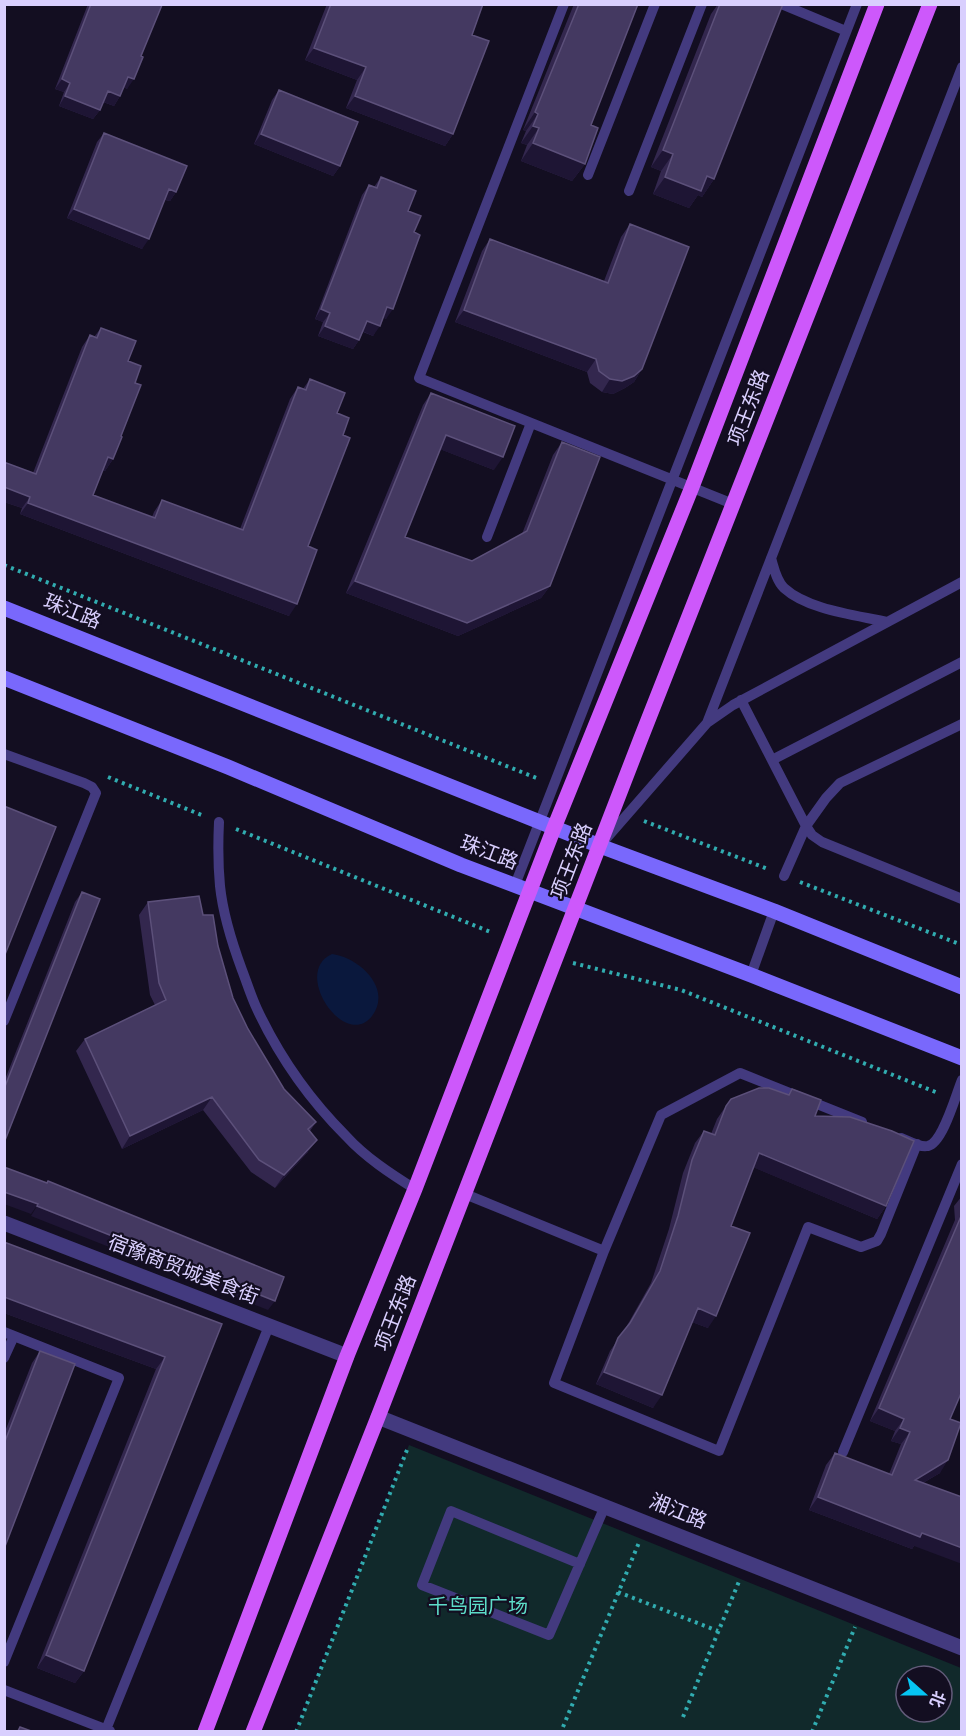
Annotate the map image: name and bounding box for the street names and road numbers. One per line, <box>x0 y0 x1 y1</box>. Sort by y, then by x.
street label: 项王东路 <box>723 366 775 450</box>
street label: 珠江路 <box>40 590 104 634</box>
street label: 项王东路 <box>546 819 598 903</box>
street label: 珠江路 <box>457 831 521 875</box>
street label: 宿豫商贸城美食街 <box>104 1230 262 1310</box>
street label: 项王东路 <box>370 1271 422 1355</box>
street label: 湘江路 <box>646 1490 710 1534</box>

